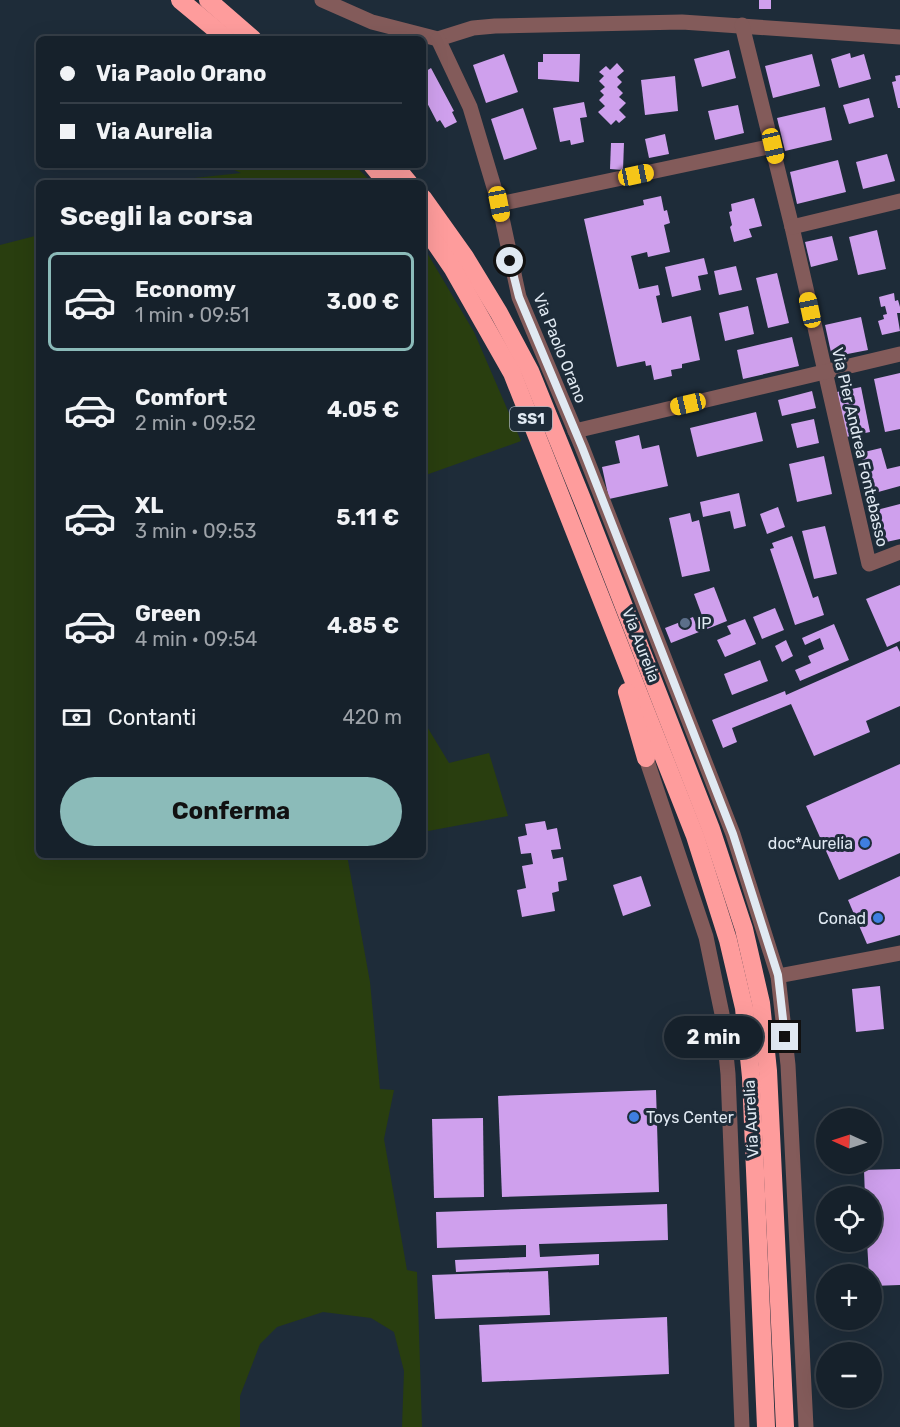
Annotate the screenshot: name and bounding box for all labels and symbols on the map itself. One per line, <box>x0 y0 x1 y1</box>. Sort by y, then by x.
car <box>760 126 786 166</box>
car <box>617 162 655 188</box>
car <box>487 185 511 223</box>
route start <box>496 247 523 274</box>
street label: Via Paolo Orano <box>529 290 591 406</box>
car <box>797 291 823 329</box>
street label: Via Pier Andrea Fontebasso <box>828 346 892 548</box>
car <box>668 391 708 417</box>
road number: SS1 <box>510 407 552 431</box>
street label: Via Aurelia <box>618 605 664 685</box>
place label: IP <box>697 614 712 633</box>
marker: IP <box>678 616 692 630</box>
place label: doc*Aurelia <box>768 834 853 853</box>
marker: doc*Aurelia <box>858 836 872 850</box>
place label: Conad <box>818 909 866 928</box>
marker: Conad <box>871 911 885 925</box>
callout: 2 min <box>665 1016 764 1058</box>
route end <box>771 1023 798 1050</box>
street label: Via Aurelia <box>739 1079 763 1159</box>
place label: Toys Center <box>646 1108 734 1127</box>
north arrow <box>816 1108 882 1174</box>
marker: Toys Center <box>627 1110 641 1124</box>

